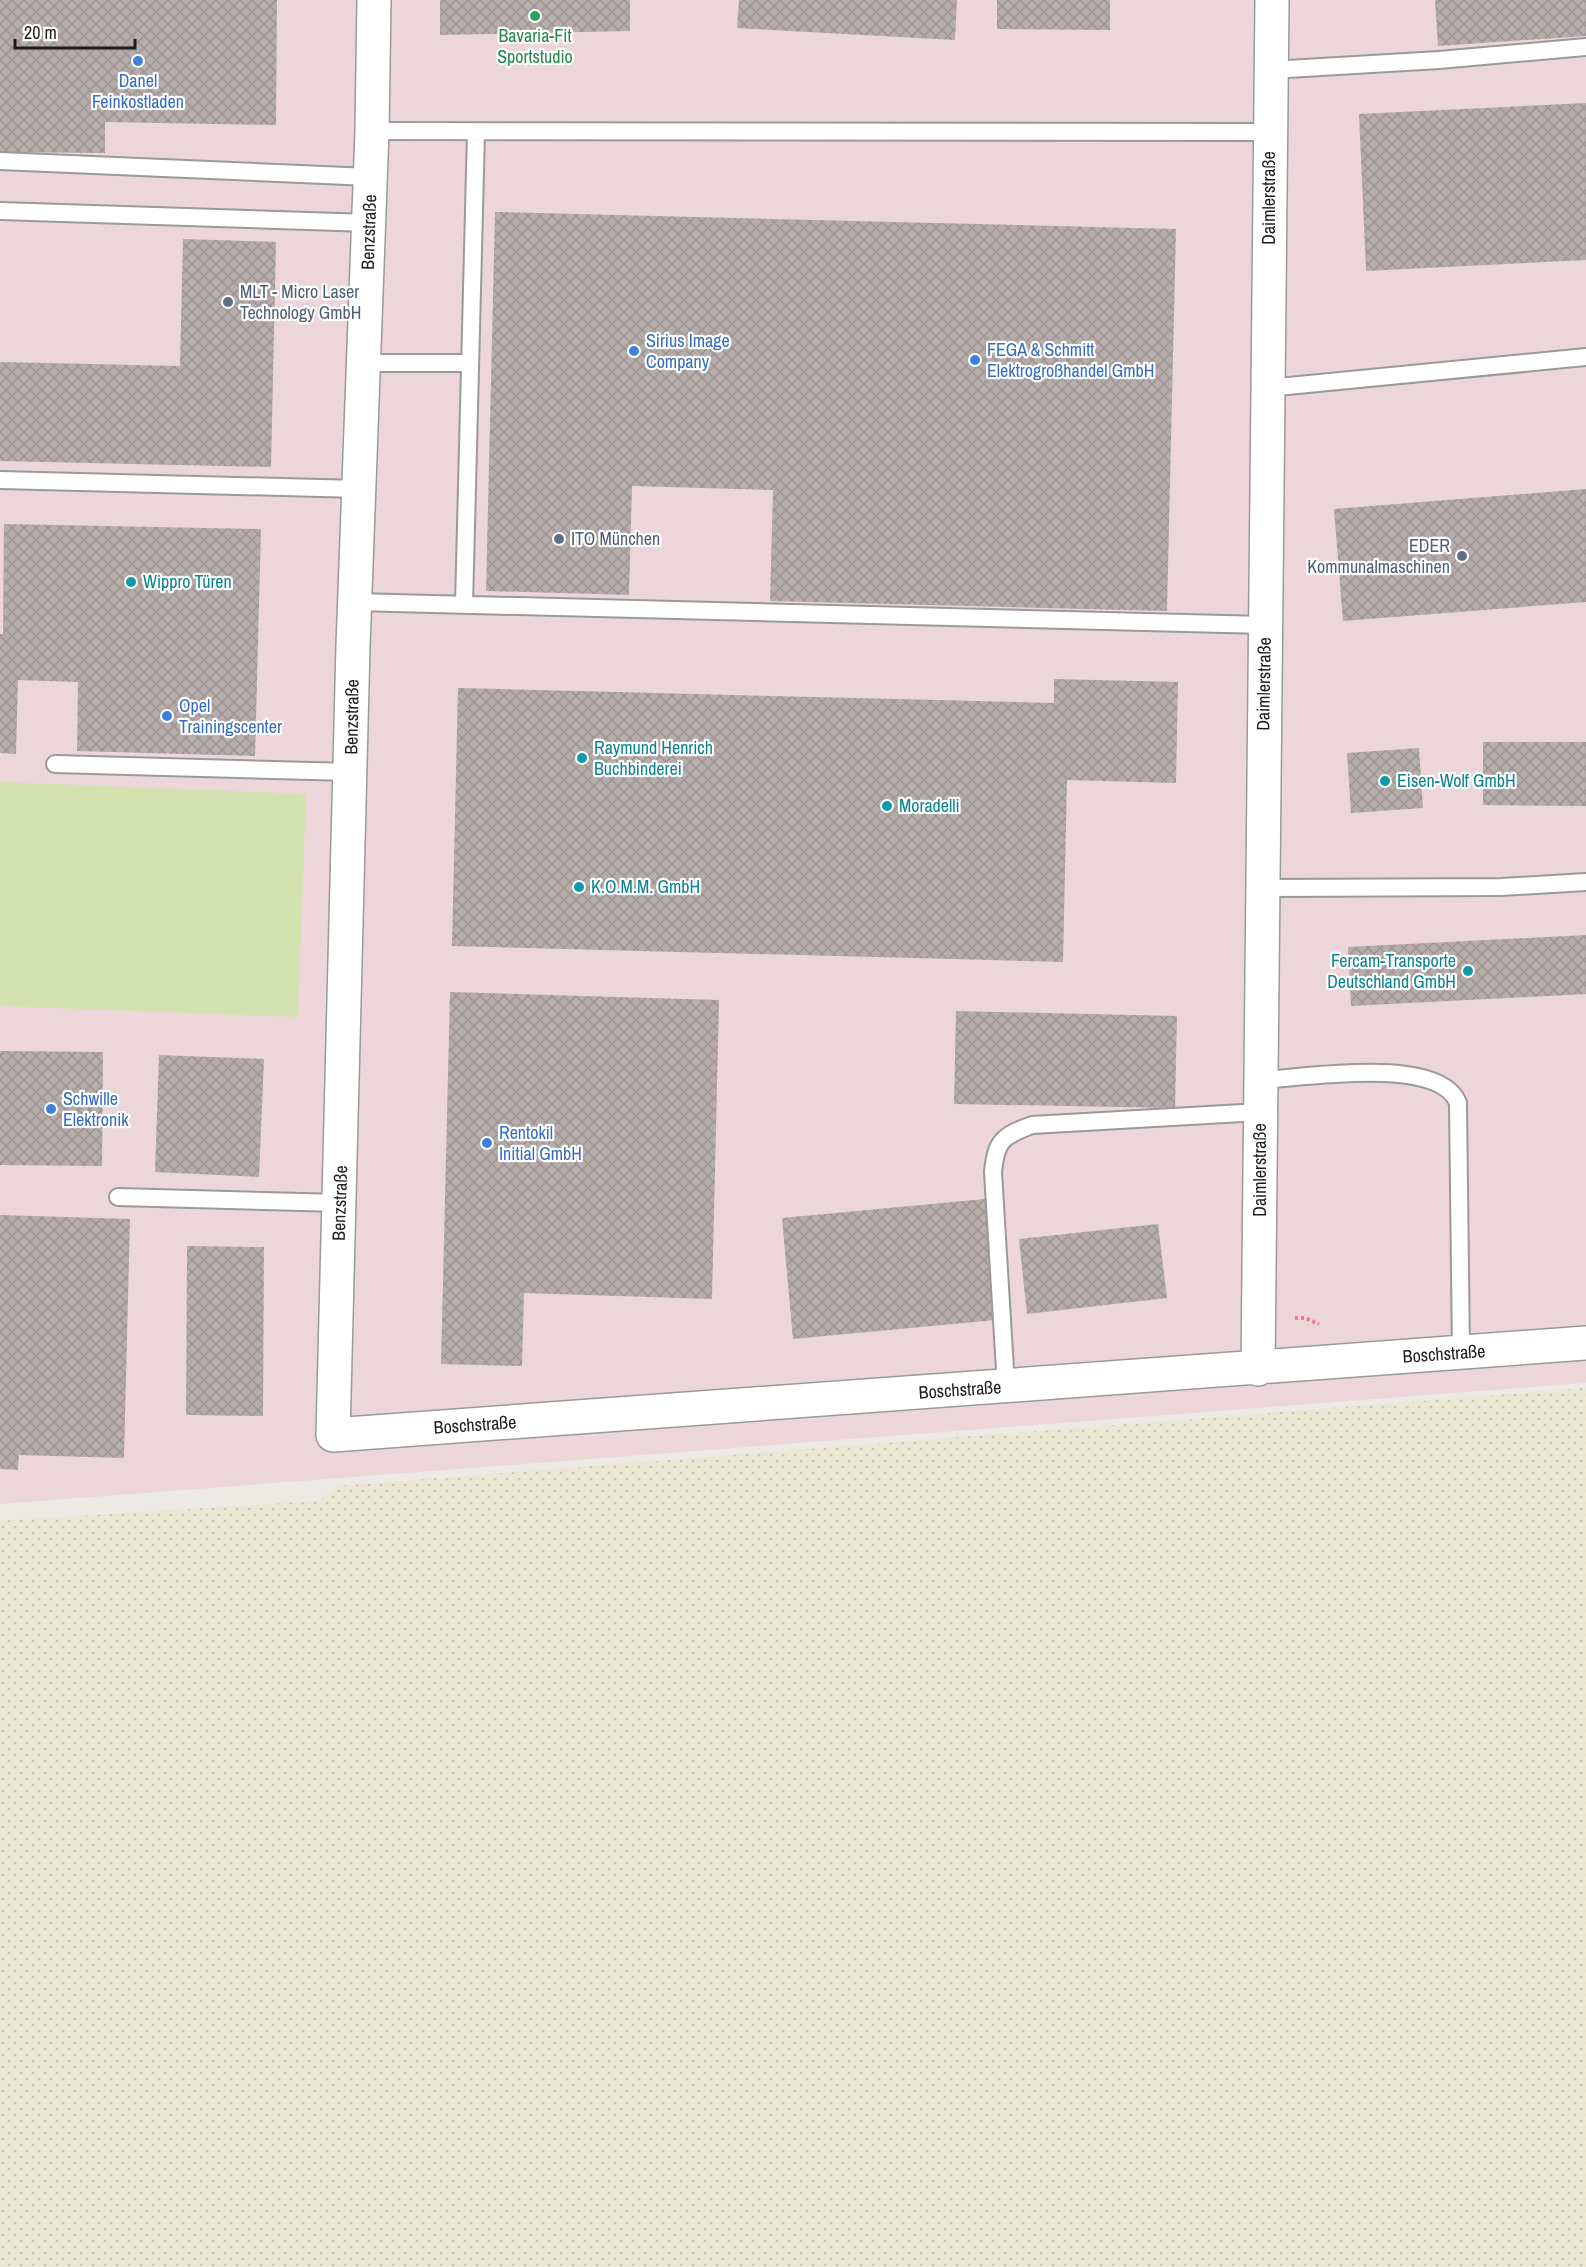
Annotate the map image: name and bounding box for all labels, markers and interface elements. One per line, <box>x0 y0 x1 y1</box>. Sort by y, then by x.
marker: Bavaria-Fit Sportstudio <box>528 9 542 23</box>
scale bar <box>15 12 135 50</box>
text: 20 m <box>24 20 57 45</box>
place label: Bavaria-Fit Sportstudio <box>497 23 573 69</box>
marker: Danel Feinkostladen <box>131 54 145 68</box>
place label: Danel Feinkostladen <box>92 68 184 114</box>
street label: Daimlerstraße <box>1256 151 1281 245</box>
street label: Benzstraße <box>355 194 382 270</box>
place label: MLT - Micro Laser Technology GmbH <box>240 279 361 325</box>
marker: MLT - Micro Laser Technology GmbH <box>221 295 235 309</box>
place label: Sirius Image Company <box>646 328 730 374</box>
place label: FEGA & Schmitt Elektrogroßhandel GmbH <box>987 337 1154 383</box>
marker: Sirius Image Company <box>627 344 641 358</box>
marker: FEGA & Schmitt Elektrogroßhandel GmbH <box>968 353 982 367</box>
place label: ITO München <box>571 526 660 551</box>
marker: ITO München <box>552 532 566 546</box>
place label: EDER Kommunalmaschinen <box>1307 533 1450 579</box>
marker: EDER Kommunalmaschinen <box>1455 549 1469 563</box>
place label: Wippro Türen <box>143 569 232 594</box>
marker: Wippro Türen <box>124 575 138 589</box>
street label: Daimlerstraße <box>1250 637 1277 731</box>
street label: Benzstraße <box>338 679 365 755</box>
place label: Opel Trainingscenter <box>179 693 282 739</box>
marker: Opel Trainingscenter <box>160 709 174 723</box>
place label: Raymund Henrich Buchbinderei <box>594 735 713 781</box>
marker: Raymund Henrich Buchbinderei <box>575 751 589 765</box>
place label: Eisen-Wolf GmbH <box>1397 768 1516 793</box>
marker: Eisen-Wolf GmbH <box>1378 774 1392 788</box>
place label: Moradelli <box>899 793 960 818</box>
marker: Moradelli <box>880 799 894 813</box>
place label: K.O.M.M. GmbH <box>591 874 700 899</box>
marker: K.O.M.M. GmbH <box>572 880 586 894</box>
place label: Fercam-Transporte Deutschland GmbH <box>1327 948 1456 994</box>
marker: Fercam-Transporte Deutschland GmbH <box>1461 964 1475 978</box>
place label: Schwille Elektronik <box>63 1086 129 1132</box>
marker: Schwille Elektronik <box>44 1102 58 1116</box>
place label: Rentokil Initial GmbH <box>499 1120 582 1166</box>
street label: Daimlerstraße <box>1247 1123 1272 1217</box>
marker: Rentokil Initial GmbH <box>480 1136 494 1150</box>
street label: Benzstraße <box>326 1165 353 1241</box>
street label: Boschstraße <box>1402 1338 1486 1369</box>
street label: Boschstraße <box>918 1374 1002 1405</box>
street label: Boschstraße <box>433 1409 517 1440</box>

